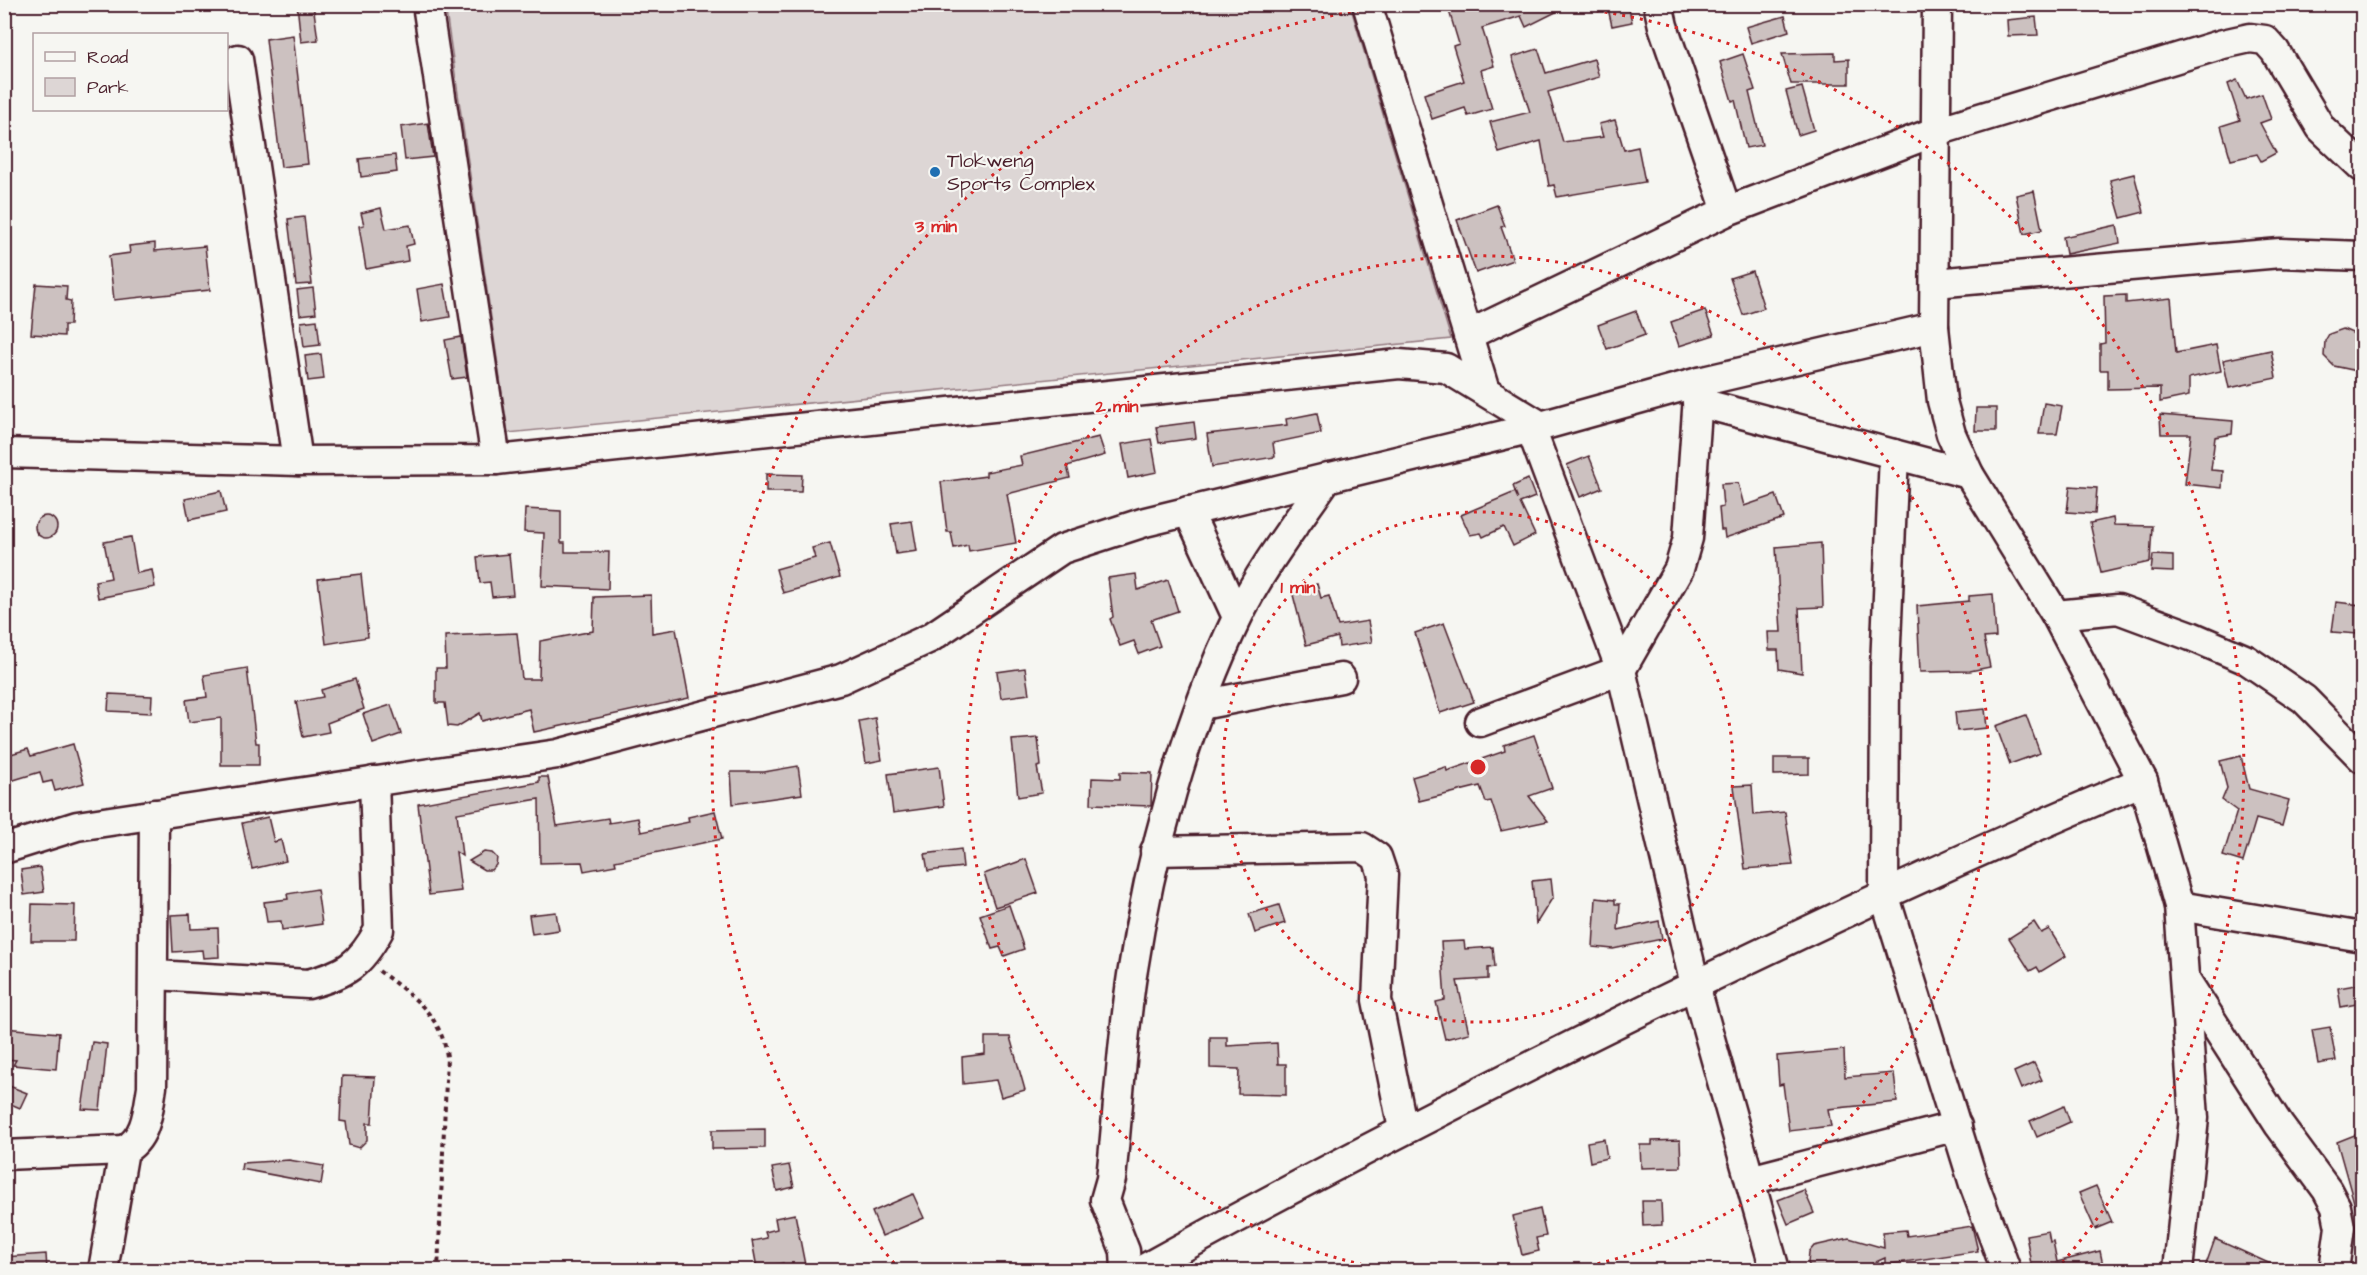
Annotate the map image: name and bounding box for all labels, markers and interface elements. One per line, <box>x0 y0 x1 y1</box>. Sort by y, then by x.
legend <box>33 33 228 111</box>
text: Road <box>87 45 128 70</box>
text: Park <box>87 75 129 100</box>
place label: Tlokweng Sports Complex <box>947 147 1095 198</box>
marker: Tlokweng Sports Complex <box>928 165 942 179</box>
text: 3 min <box>914 214 957 239</box>
text: 2 min <box>1094 394 1139 419</box>
text: 1 min <box>1280 575 1316 600</box>
centre of rings <box>1468 757 1488 777</box>

